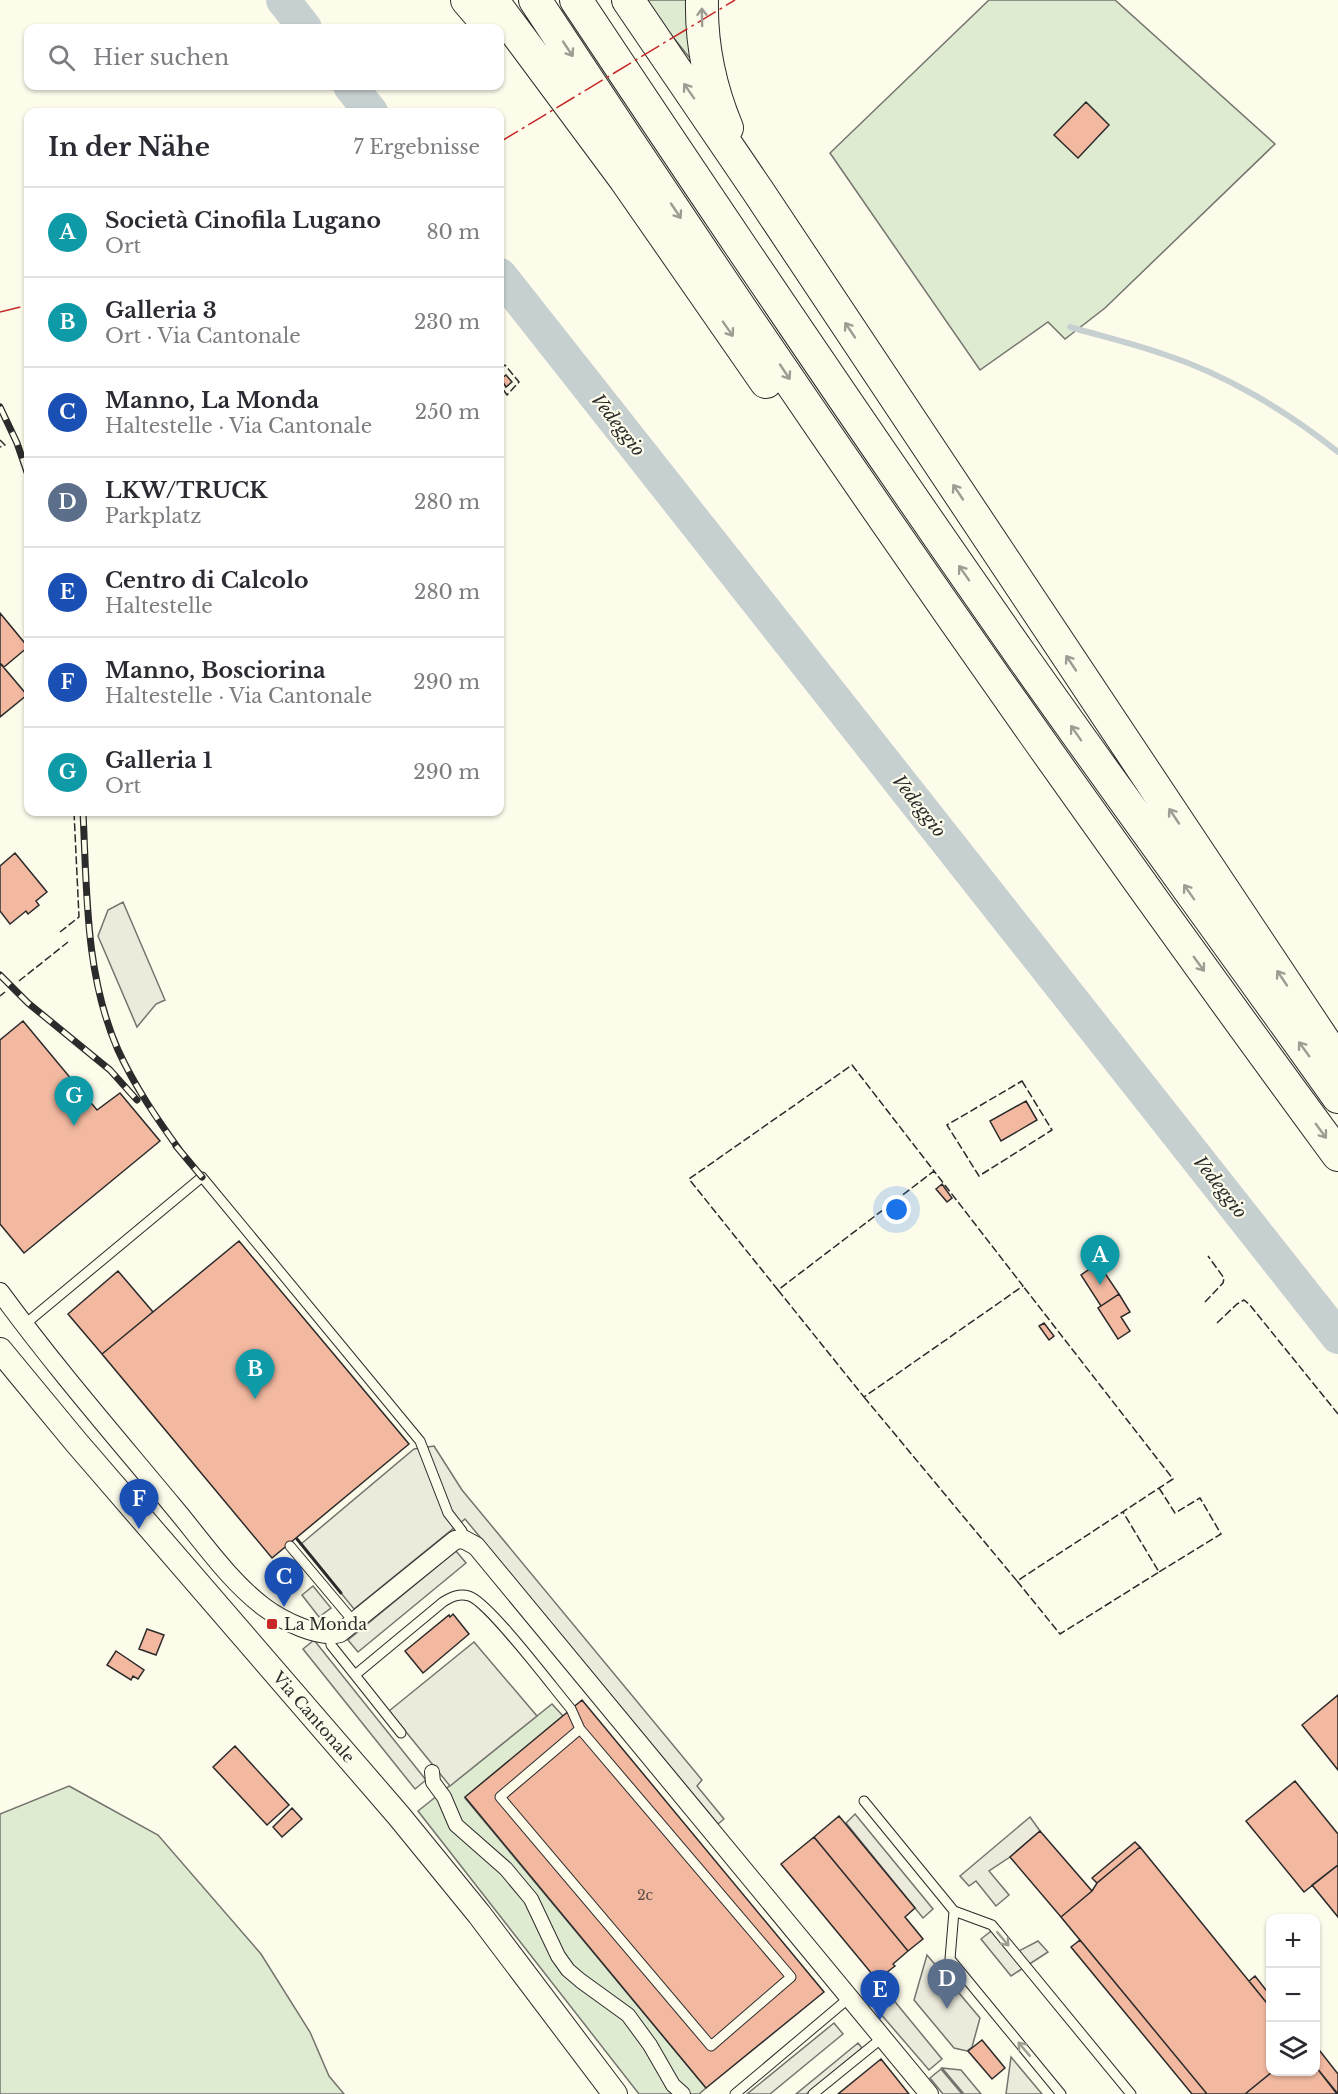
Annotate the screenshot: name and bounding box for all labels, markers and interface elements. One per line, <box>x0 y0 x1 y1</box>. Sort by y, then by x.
one-way arrow <box>696 8 708 28</box>
search box <box>24 24 504 90</box>
one-way arrow <box>561 40 574 57</box>
icon: search <box>45 41 78 74</box>
text: Hier suchen <box>93 44 229 71</box>
one-way arrow <box>683 84 695 100</box>
text: In der Nähe <box>48 131 210 163</box>
text: 7 Ergebnisse <box>354 135 480 159</box>
one-way arrow <box>670 202 682 218</box>
text: Società Cinofila Lugano <box>105 207 381 234</box>
text: A <box>59 220 76 244</box>
text: 80 m <box>426 220 480 244</box>
text: Ort <box>105 234 141 258</box>
text: Galleria 3 <box>105 297 217 324</box>
text: B <box>60 310 75 334</box>
text: 230 m <box>414 310 480 334</box>
one-way arrow <box>722 320 734 336</box>
one-way arrow <box>844 322 856 338</box>
text: Ort · Via Cantonale <box>105 324 301 348</box>
one-way arrow <box>779 364 791 380</box>
text: Manno, La Monda <box>105 387 319 414</box>
water label: Vedeggio <box>587 389 649 461</box>
text: C <box>59 400 76 424</box>
text: 250 m <box>415 400 480 424</box>
text: Haltestelle · Via Cantonale <box>105 414 372 438</box>
text: LKW/TRUCK <box>105 477 267 504</box>
one-way arrow <box>952 484 964 501</box>
text: D <box>58 490 77 514</box>
text: 280 m <box>414 490 480 514</box>
text: Parkplatz <box>105 504 201 528</box>
one-way arrow <box>958 565 970 581</box>
text: Centro di Calcolo <box>105 567 308 594</box>
text: E <box>60 580 75 604</box>
text: 280 m <box>414 580 480 604</box>
text: Haltestelle <box>105 594 213 618</box>
one-way arrow <box>1065 655 1077 671</box>
text: Manno, Bosciorina <box>105 657 326 684</box>
text: F <box>61 670 74 694</box>
text: 290 m <box>413 670 480 694</box>
text: Haltestelle · Via Cantonale <box>105 684 372 708</box>
one-way arrow <box>1070 725 1082 741</box>
text: Galleria 1 <box>105 747 212 774</box>
text: G <box>59 760 76 784</box>
text: 290 m <box>413 760 480 784</box>
water label: Vedeggio <box>888 770 950 842</box>
text: Ort <box>105 774 141 798</box>
one-way arrow <box>1168 809 1180 825</box>
one-way arrow <box>1183 884 1195 900</box>
one-way arrow <box>1193 956 1205 972</box>
one-way arrow <box>1276 970 1289 987</box>
one-way arrow <box>1298 1042 1310 1058</box>
pin: G <box>54 1076 94 1126</box>
one-way arrow <box>1314 1123 1327 1139</box>
water label: Vedeggio <box>1189 1151 1251 1223</box>
your location <box>882 1195 911 1224</box>
pin: A <box>1080 1236 1120 1285</box>
pin: B <box>236 1350 274 1399</box>
pin: F <box>120 1480 158 1529</box>
pin: C <box>264 1558 304 1607</box>
place label: La Monda <box>284 1614 367 1634</box>
marker: La Monda <box>265 1617 279 1631</box>
street label: Via Cantonale <box>268 1666 359 1767</box>
house number: 2c <box>637 1886 654 1904</box>
map controls <box>1266 1914 1320 2076</box>
button: + <box>1266 1914 1320 1968</box>
one-way arrow <box>997 1931 1010 1947</box>
pin: D <box>928 1960 966 2009</box>
button: − <box>1266 1968 1320 2022</box>
pin: E <box>860 1970 900 2020</box>
button: layers <box>1266 2022 1320 2076</box>
one-way arrow <box>1017 2042 1031 2057</box>

